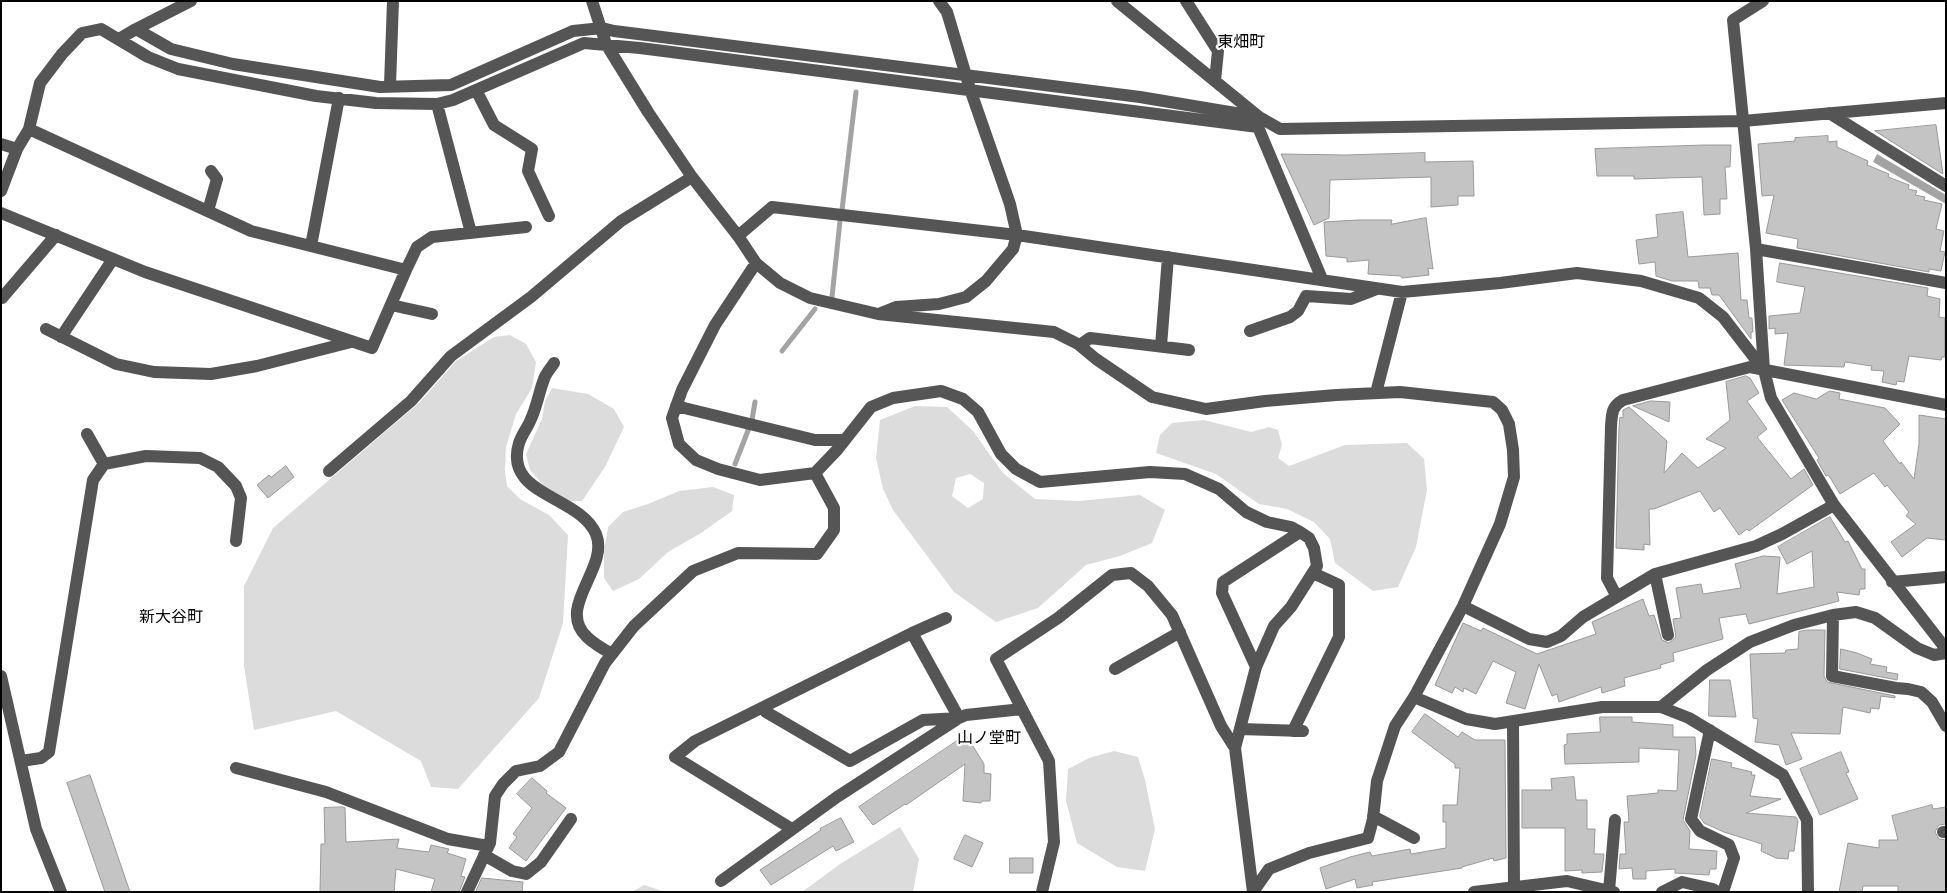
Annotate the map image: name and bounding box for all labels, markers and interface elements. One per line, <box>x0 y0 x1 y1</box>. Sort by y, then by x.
district label: 東畑町 <box>1217 33 1265 53</box>
district label: 新大谷町 <box>139 608 203 628</box>
district label: 山ノ堂町 <box>957 729 1021 749</box>

